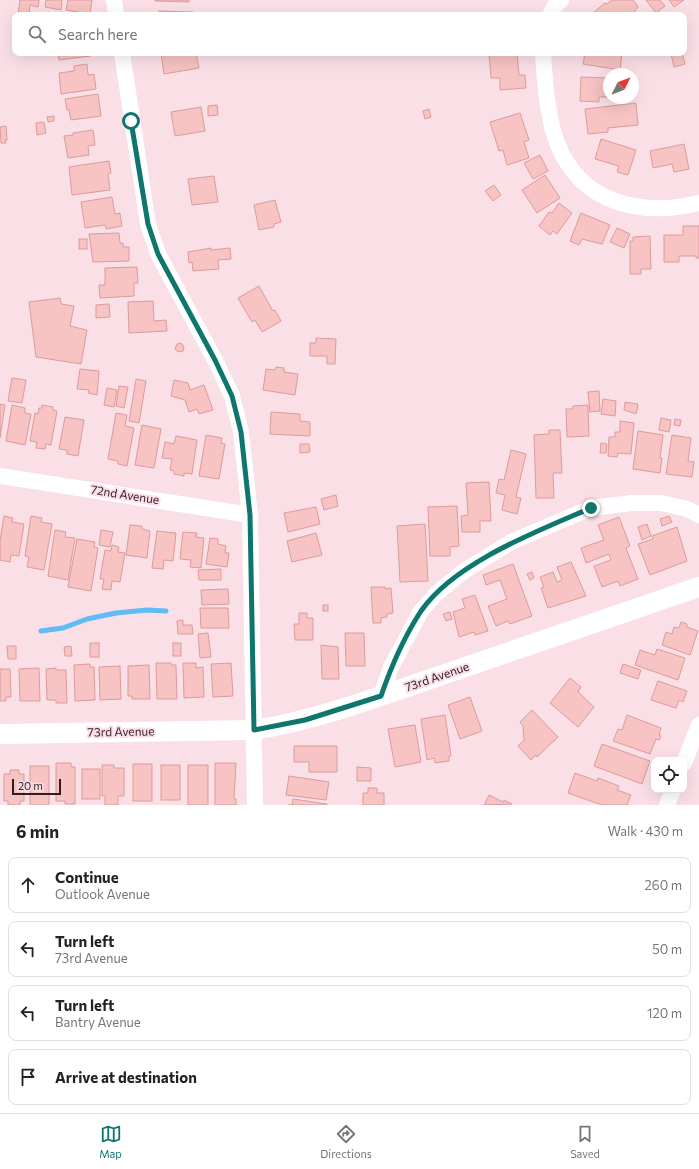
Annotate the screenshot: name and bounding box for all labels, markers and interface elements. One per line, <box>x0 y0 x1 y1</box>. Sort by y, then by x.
search box <box>12 12 687 56</box>
icon: search <box>26 23 48 45</box>
text: Search here <box>58 25 137 43</box>
north arrow <box>603 68 639 104</box>
route start <box>122 112 140 130</box>
street label: 72nd Avenue <box>90 482 160 506</box>
route end <box>582 499 600 517</box>
street label: 73rd Avenue <box>403 659 471 694</box>
street label: 73rd Avenue <box>87 723 155 739</box>
map controls <box>651 757 687 793</box>
button: locate <box>651 757 687 793</box>
scale bar <box>12 777 61 796</box>
text: 20 m <box>18 779 43 792</box>
text: 6 min <box>16 821 59 842</box>
text: Walk · 430 m <box>608 823 683 839</box>
text: Continue <box>55 868 119 886</box>
icon: ahead <box>17 874 39 896</box>
text: 260 m <box>645 877 682 893</box>
text: Outlook Avenue <box>55 886 150 902</box>
text: Turn left <box>55 932 114 950</box>
icon: left <box>17 938 39 960</box>
text: 50 m <box>652 941 682 957</box>
text: 73rd Avenue <box>55 950 128 966</box>
text: Turn left <box>55 996 114 1014</box>
icon: left <box>17 1002 39 1024</box>
text: 120 m <box>647 1005 682 1021</box>
text: Bantry Avenue <box>55 1014 141 1030</box>
icon: arrive <box>17 1066 39 1088</box>
text: Arrive at destination <box>55 1068 197 1086</box>
tab: Map <box>99 1123 122 1160</box>
tab: Directions <box>320 1123 372 1160</box>
tab: Saved <box>570 1123 600 1160</box>

